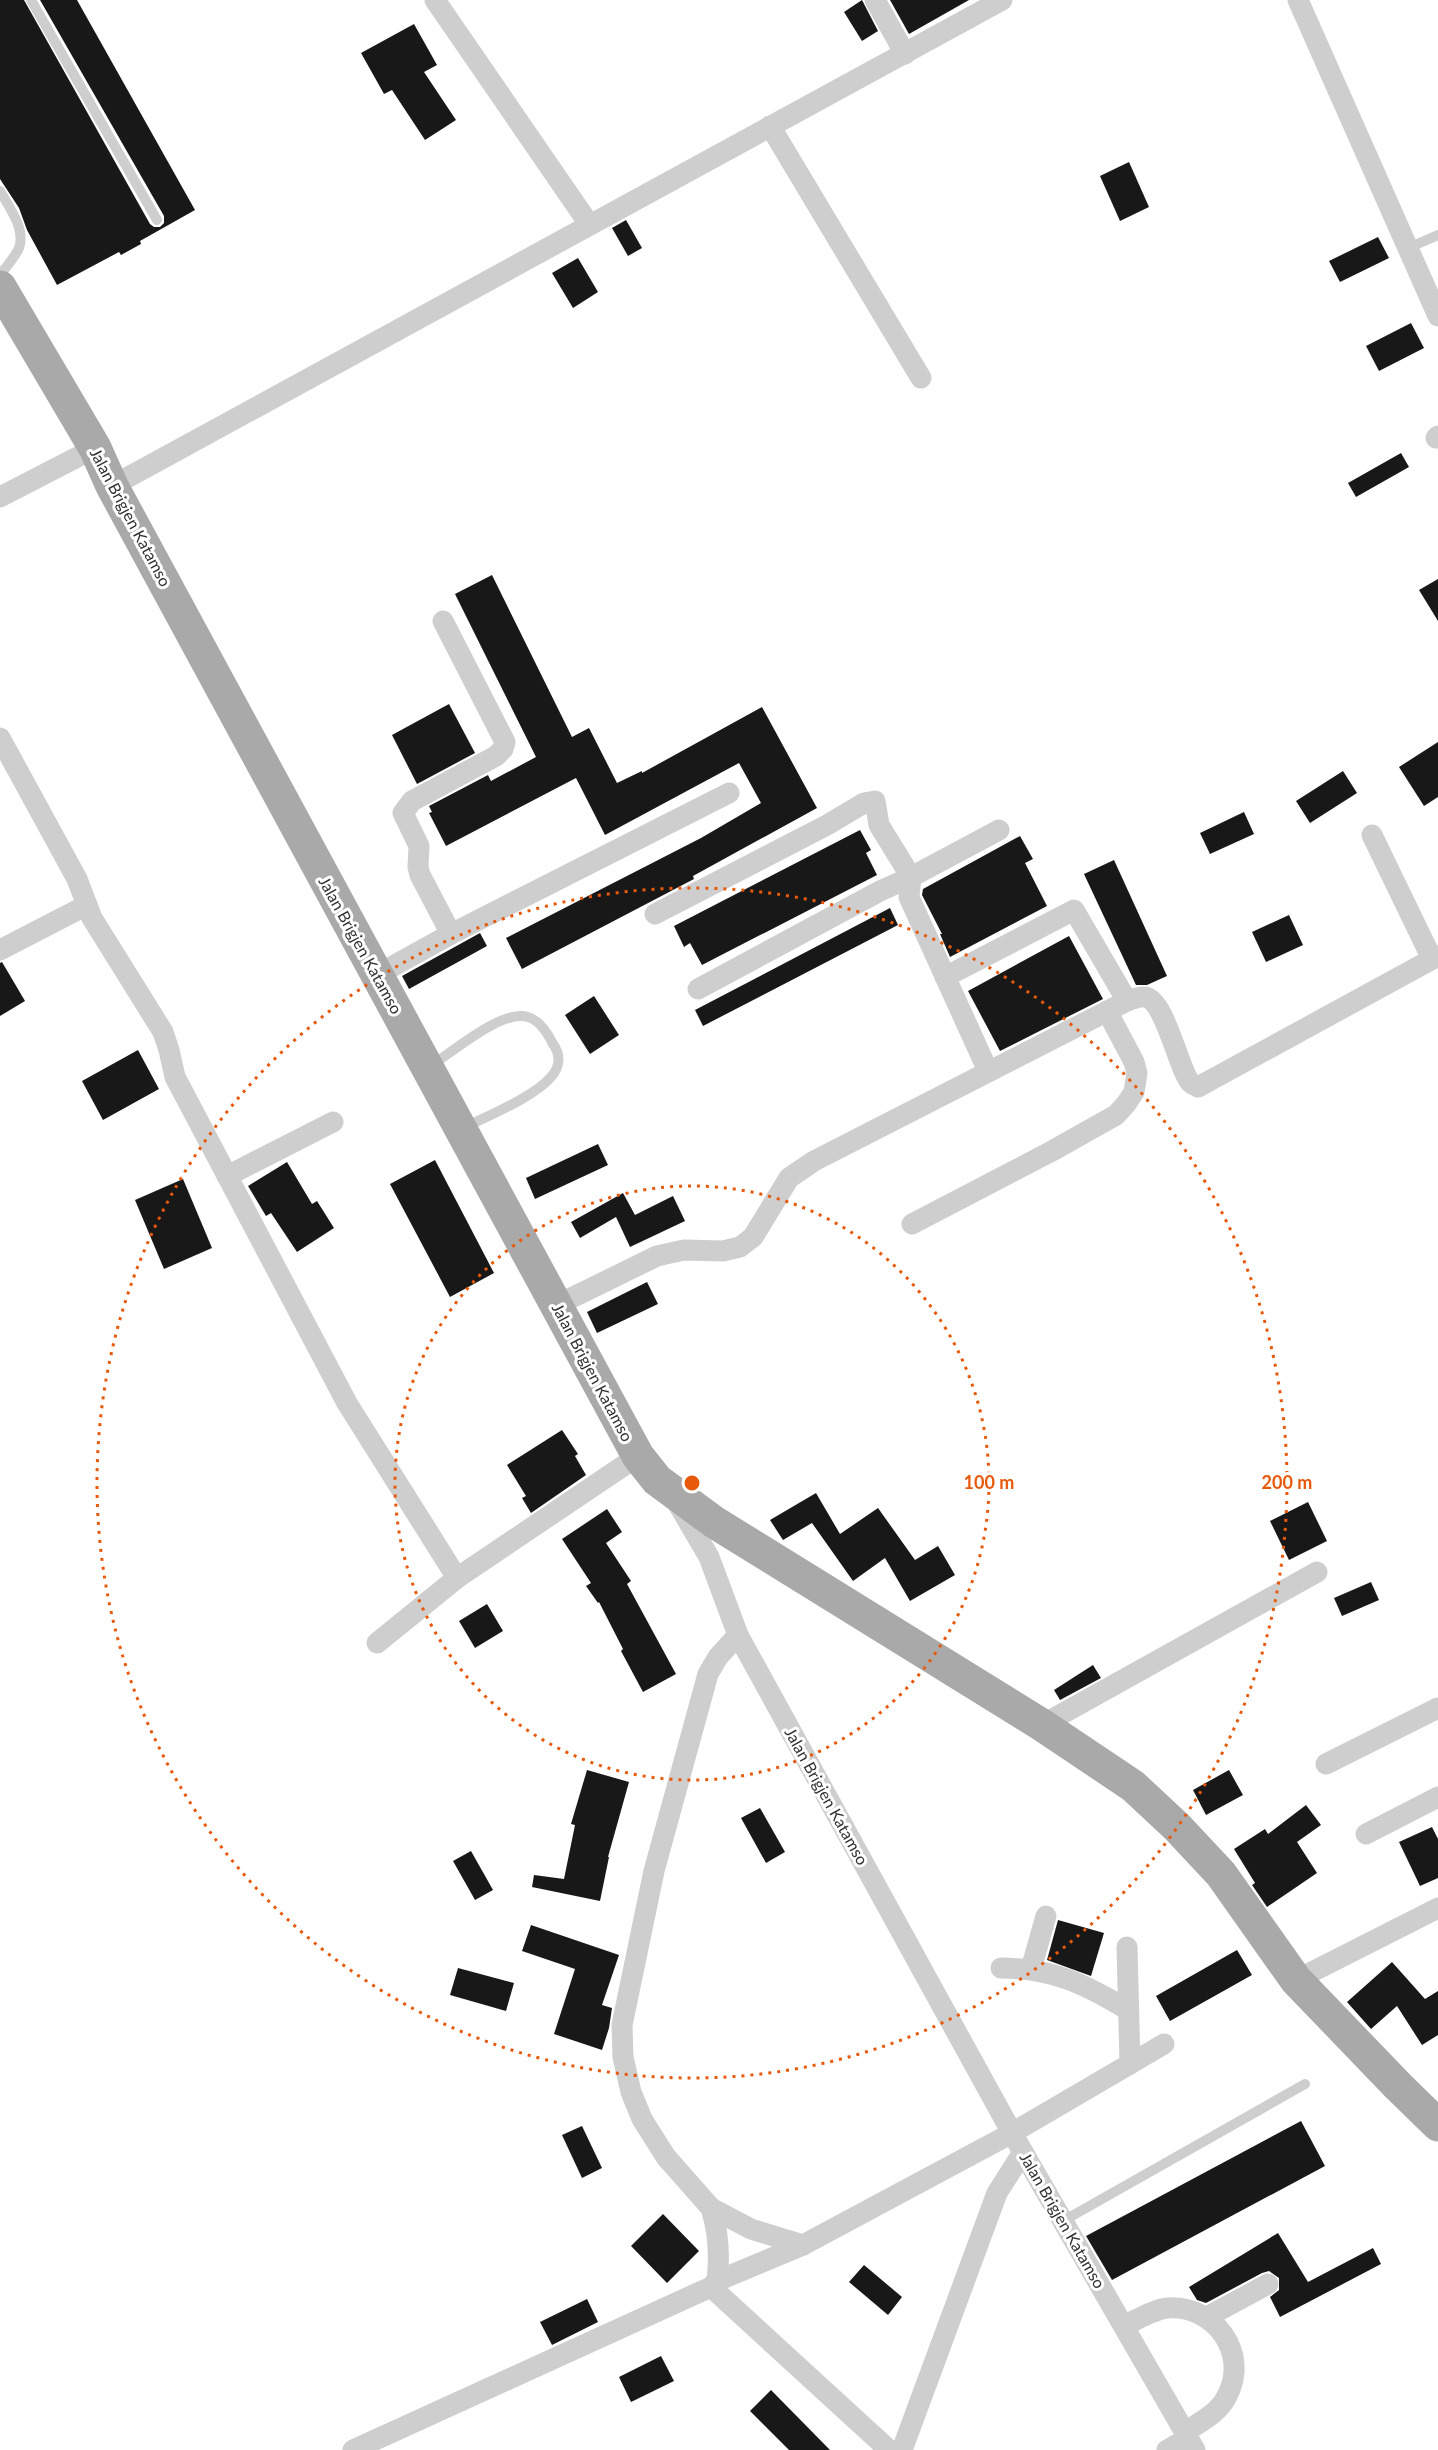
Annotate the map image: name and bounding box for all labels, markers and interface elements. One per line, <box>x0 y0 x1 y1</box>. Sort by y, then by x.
street label: Jalan Brigjen Katamso <box>86 445 176 589</box>
street label: Jalan Brigjen Katamso <box>315 873 407 1017</box>
street label: Jalan Brigjen Katamso <box>548 1300 638 1444</box>
text: 100 m <box>964 1471 1014 1493</box>
text: 200 m <box>1262 1471 1312 1493</box>
centre of rings <box>682 1473 702 1493</box>
street label: Jalan Brigjen Katamso <box>781 1724 873 1868</box>
street label: Jalan Brigjen Katamso <box>1016 2149 1110 2291</box>

